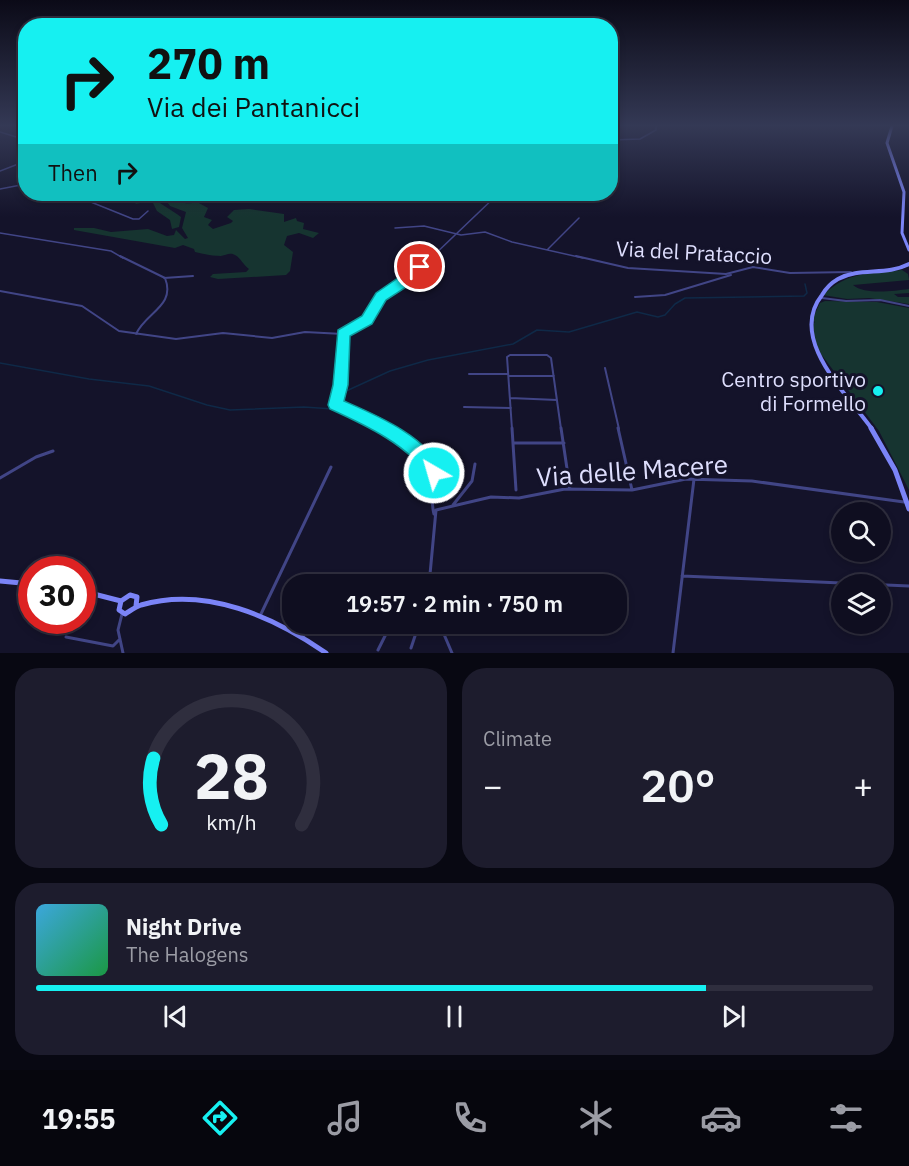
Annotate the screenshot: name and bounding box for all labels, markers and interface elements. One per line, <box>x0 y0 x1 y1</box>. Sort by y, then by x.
text: 270 m <box>147 36 270 91</box>
icon: right <box>48 42 126 120</box>
text: Via dei Pantanicci <box>147 89 360 124</box>
icon: right <box>110 156 143 189</box>
text: Then <box>48 158 98 187</box>
street label: Via del Prataccio <box>615 234 773 270</box>
pin <box>394 241 445 292</box>
icon: arrive <box>403 250 436 283</box>
place label: Centro sportivo di Formello <box>721 365 866 417</box>
marker: Centro sportivo di Formello <box>871 384 885 398</box>
position arrow <box>402 441 466 505</box>
street label: Via delle Macere <box>535 446 729 494</box>
map controls <box>831 502 891 634</box>
button: search <box>831 502 891 562</box>
speed limit sign: 30 <box>18 556 96 634</box>
button: layers <box>831 574 891 634</box>
text: 19:57 · 2 min · 750 m <box>346 589 563 618</box>
text: Climate <box>483 725 552 752</box>
text: 28 <box>194 735 268 816</box>
text: 20° <box>640 756 716 814</box>
text: − <box>483 764 503 807</box>
text: + <box>853 764 873 807</box>
text: km/h <box>206 808 256 836</box>
text: Night Drive <box>126 912 242 941</box>
text: The Halogens <box>126 941 248 968</box>
icon: previous <box>159 1000 192 1033</box>
icon: pause <box>438 1000 471 1033</box>
icon: next <box>717 1000 750 1033</box>
icon: directions <box>199 1097 241 1139</box>
icon: music <box>324 1097 366 1139</box>
icon: phone <box>449 1097 491 1139</box>
icon: climate <box>575 1097 617 1139</box>
icon: car <box>700 1097 742 1139</box>
icon: filters <box>825 1097 867 1139</box>
text: 19:55 <box>42 1101 115 1136</box>

